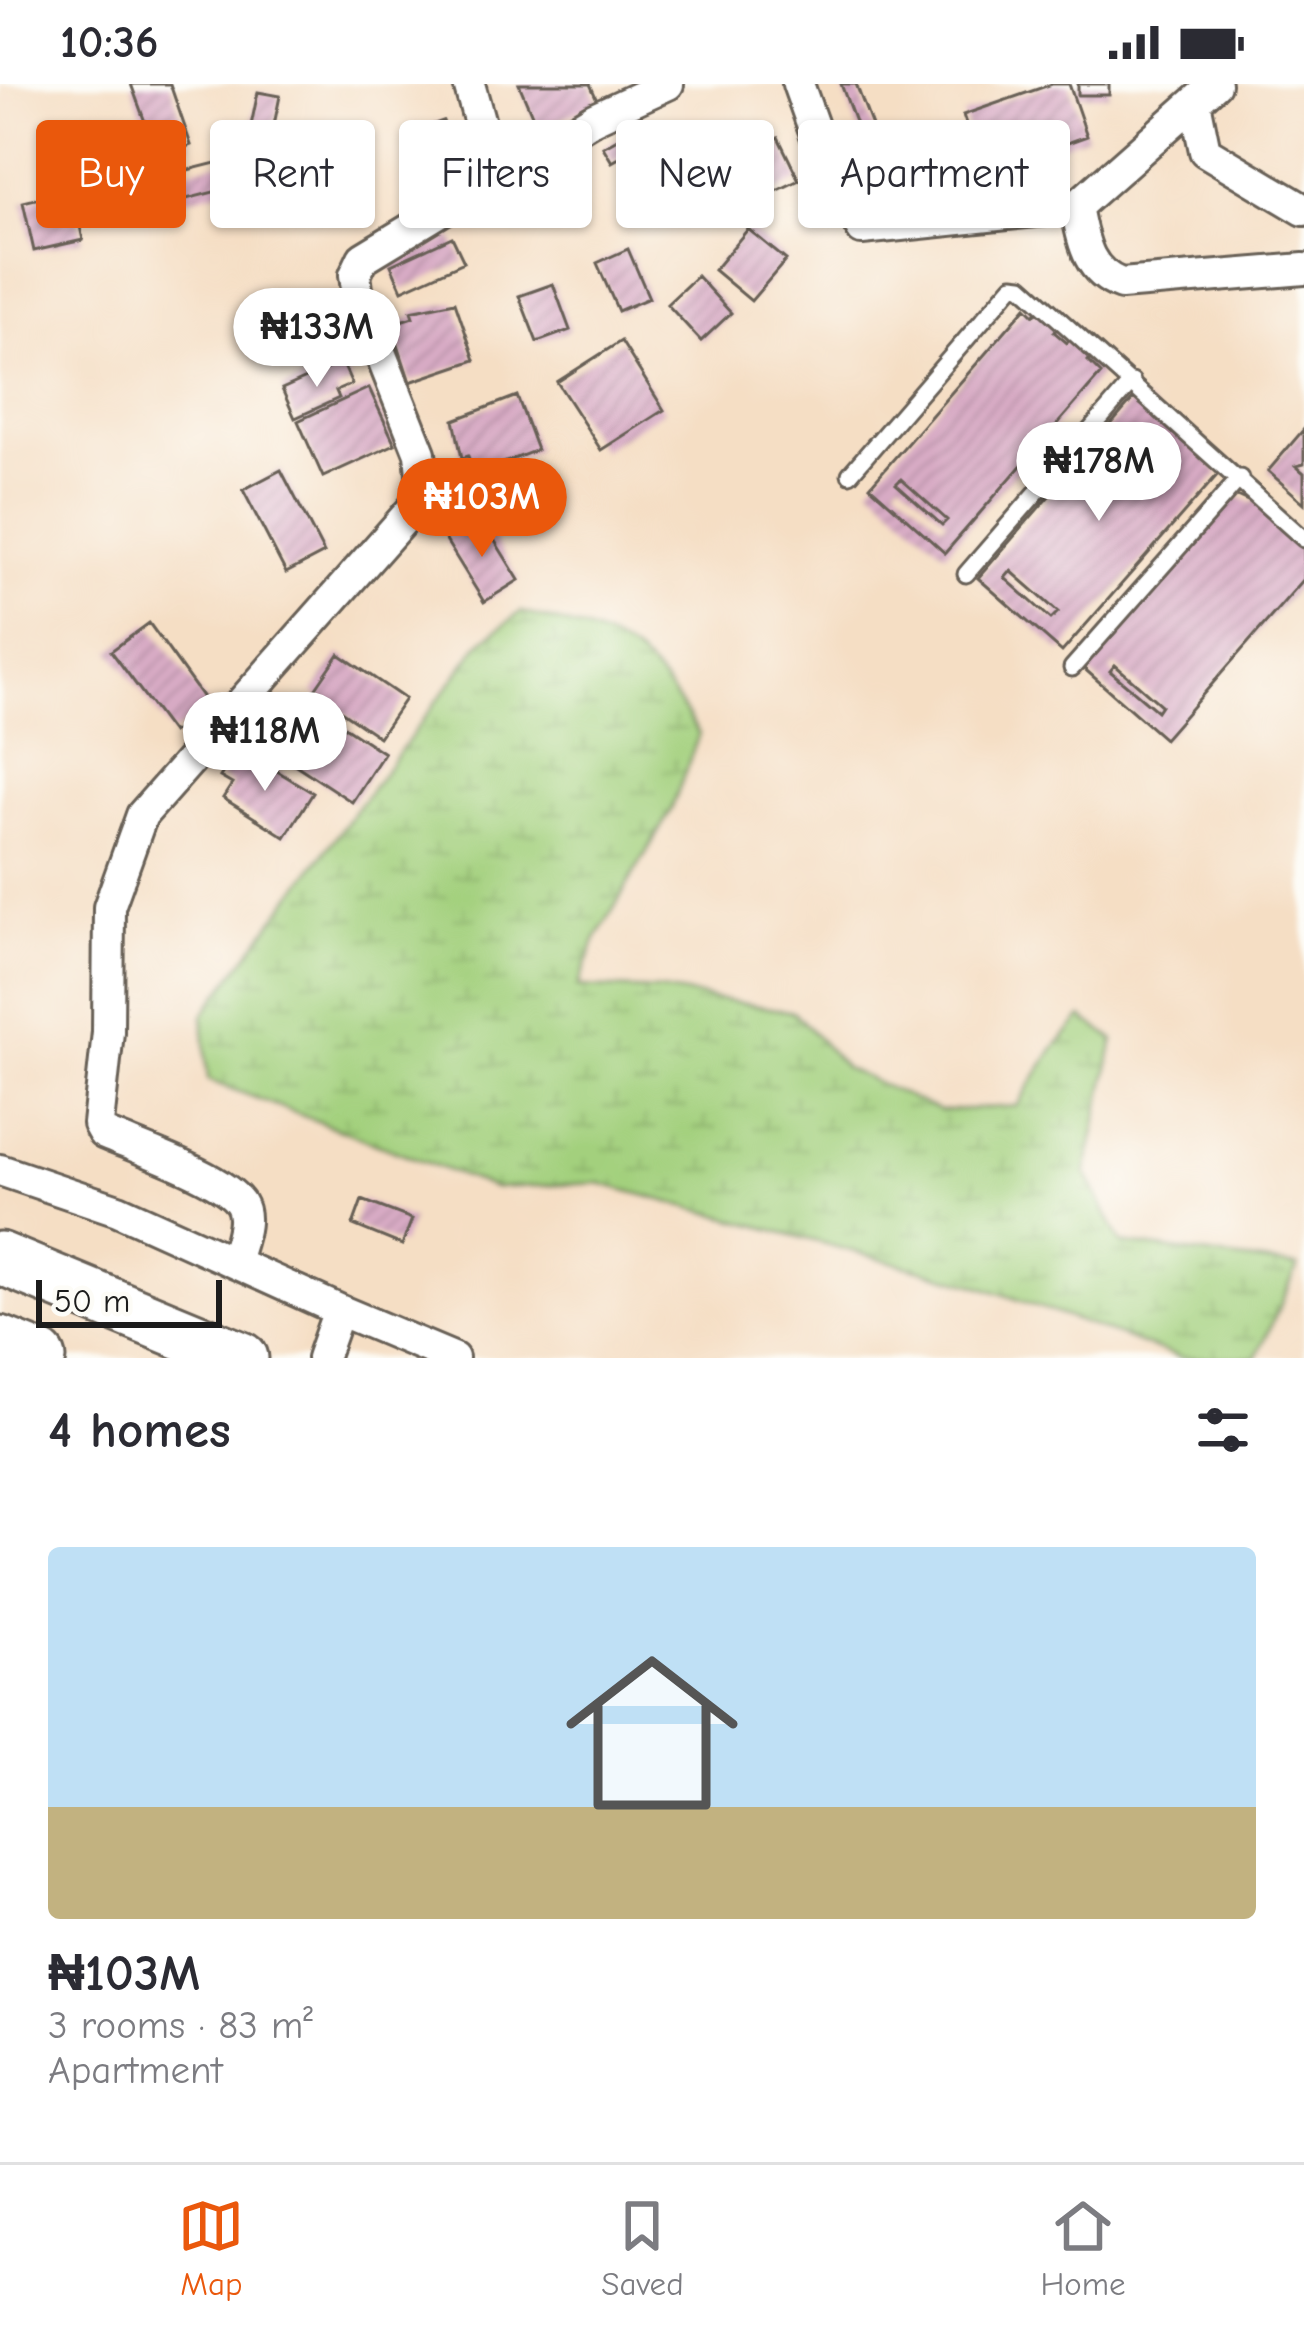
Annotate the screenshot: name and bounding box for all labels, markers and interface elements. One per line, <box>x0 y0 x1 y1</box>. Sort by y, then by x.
text: 10:36 <box>60 16 158 68</box>
chip: Buy <box>36 120 186 228</box>
chip: Rent <box>210 120 375 228</box>
chip: Filters <box>399 120 592 228</box>
chip: New <box>616 120 774 228</box>
chip: Apartment <box>798 120 1070 228</box>
pin: ₦133M <box>233 288 401 390</box>
text: ₦133M <box>260 304 374 349</box>
pin: ₦178M <box>1015 422 1183 524</box>
text: ₦178M <box>1043 438 1155 483</box>
pin: ₦103M <box>398 458 566 560</box>
text: ₦103M <box>424 474 540 519</box>
pin: ₦118M <box>181 692 349 794</box>
text: ₦118M <box>210 708 320 753</box>
scale bar <box>36 1274 222 1327</box>
text: 50 m <box>54 1282 130 1320</box>
icon: filters <box>1190 1397 1256 1463</box>
text: 4 homes <box>48 1401 231 1460</box>
icon: home <box>544 1625 760 1841</box>
text: ₦103M <box>48 1944 200 2003</box>
text: 3 rooms · 83 m² <box>48 2003 313 2048</box>
text: Apartment <box>48 2048 223 2093</box>
tab: Map <box>178 2193 244 2303</box>
tab: Saved <box>601 2193 684 2303</box>
tab: Home <box>1040 2193 1126 2303</box>

